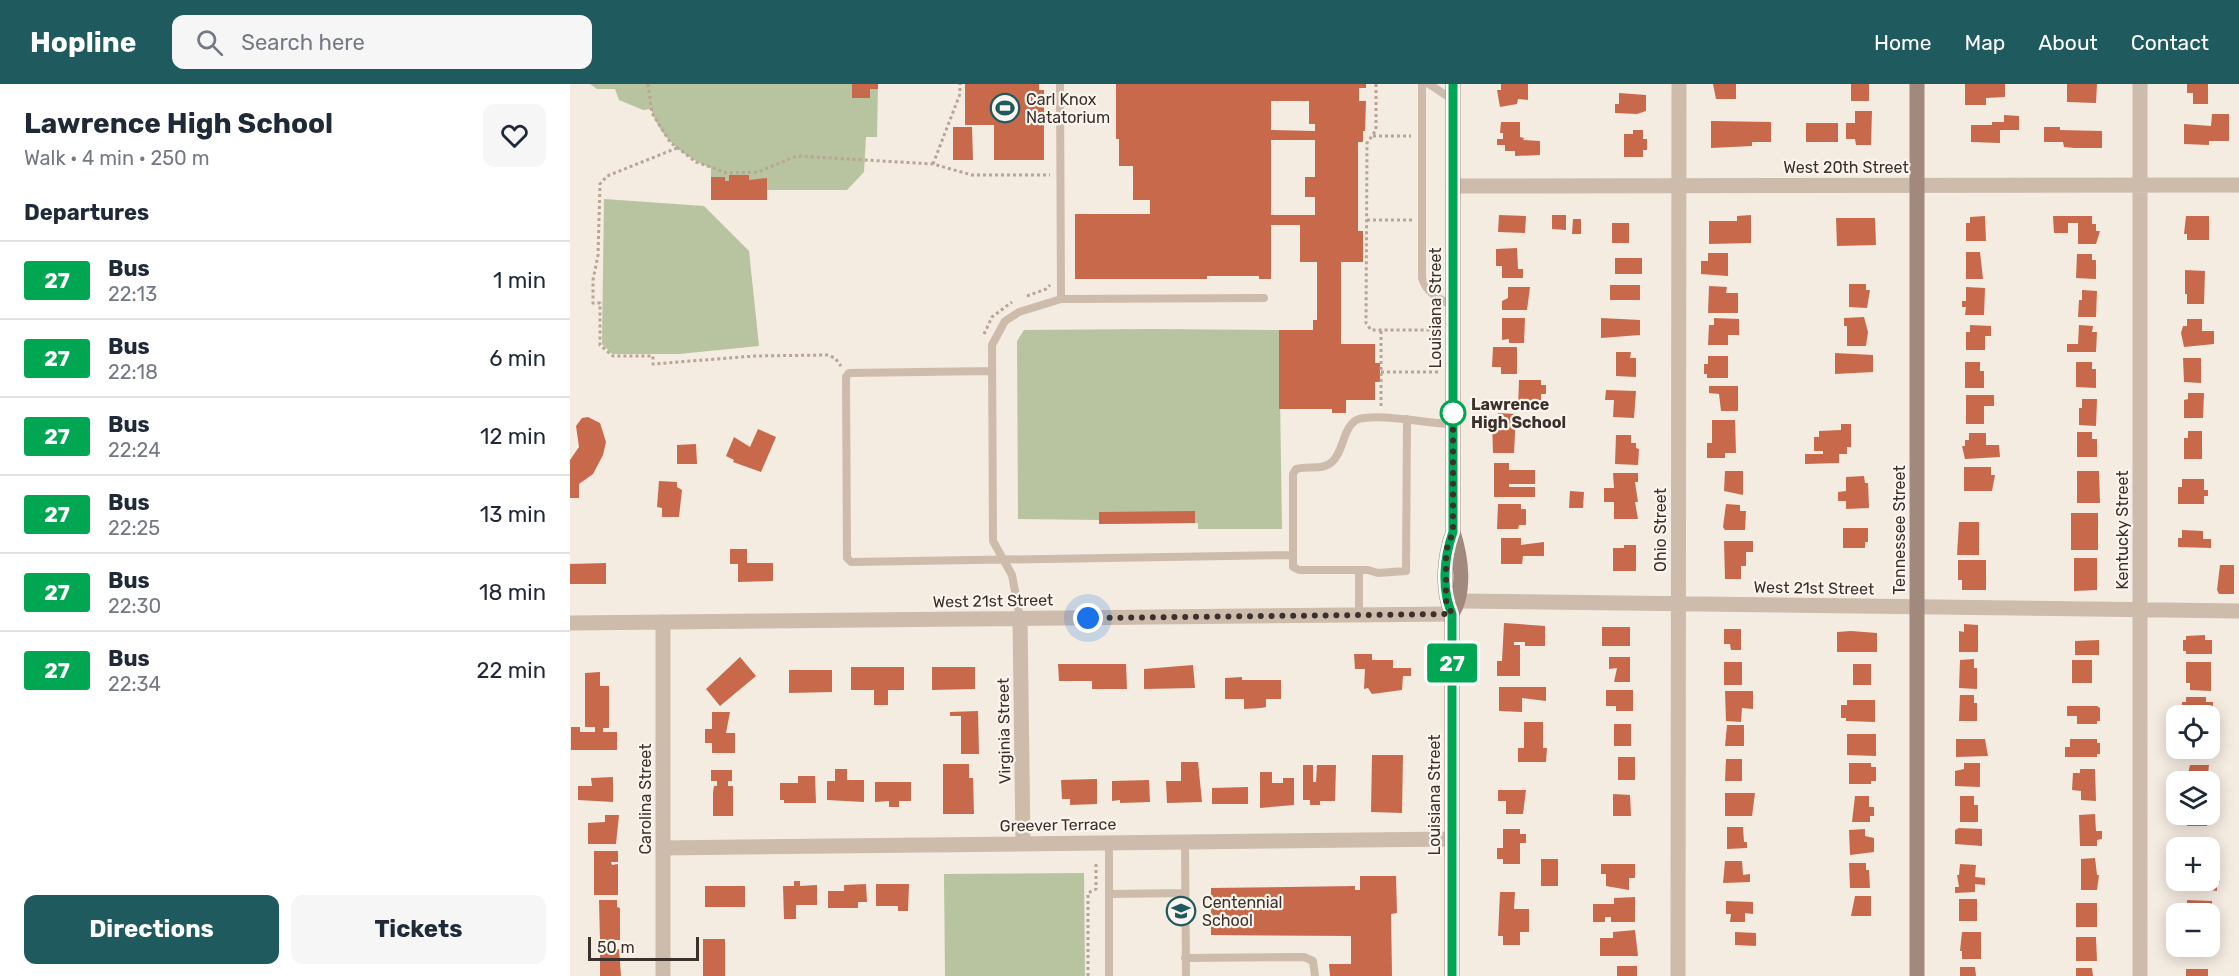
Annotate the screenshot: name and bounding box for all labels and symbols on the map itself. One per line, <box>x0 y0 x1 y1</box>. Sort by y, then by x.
place label: Carl Knox Natatorium <box>1026 90 1110 127</box>
sports icon: Carl Knox Natatorium <box>989 92 1021 124</box>
street label: West 20th Street <box>1783 158 1909 177</box>
street label: Louisiana Street <box>1426 247 1445 369</box>
place label: Lawrence High School <box>1471 395 1566 432</box>
marker: Lawrence High School <box>1440 400 1466 426</box>
street label: Tennessee Street <box>1890 465 1909 595</box>
street label: Kentucky Street <box>2113 470 2132 590</box>
street label: Ohio Street <box>1651 488 1670 572</box>
street label: West 21st Street <box>1754 577 1874 599</box>
street label: West 21st Street <box>933 590 1053 612</box>
your location <box>1073 603 1103 633</box>
line badge: 27 <box>1425 644 1479 682</box>
street label: Virginia Street <box>994 678 1014 784</box>
street label: Louisiana Street <box>1425 734 1444 856</box>
street label: Carolina Street <box>636 743 655 855</box>
street label: Greever Terrace <box>1000 814 1116 836</box>
place label: Centennial School <box>1202 893 1282 930</box>
school or university icon: Centennial School <box>1165 895 1197 927</box>
scale bar <box>588 934 699 962</box>

